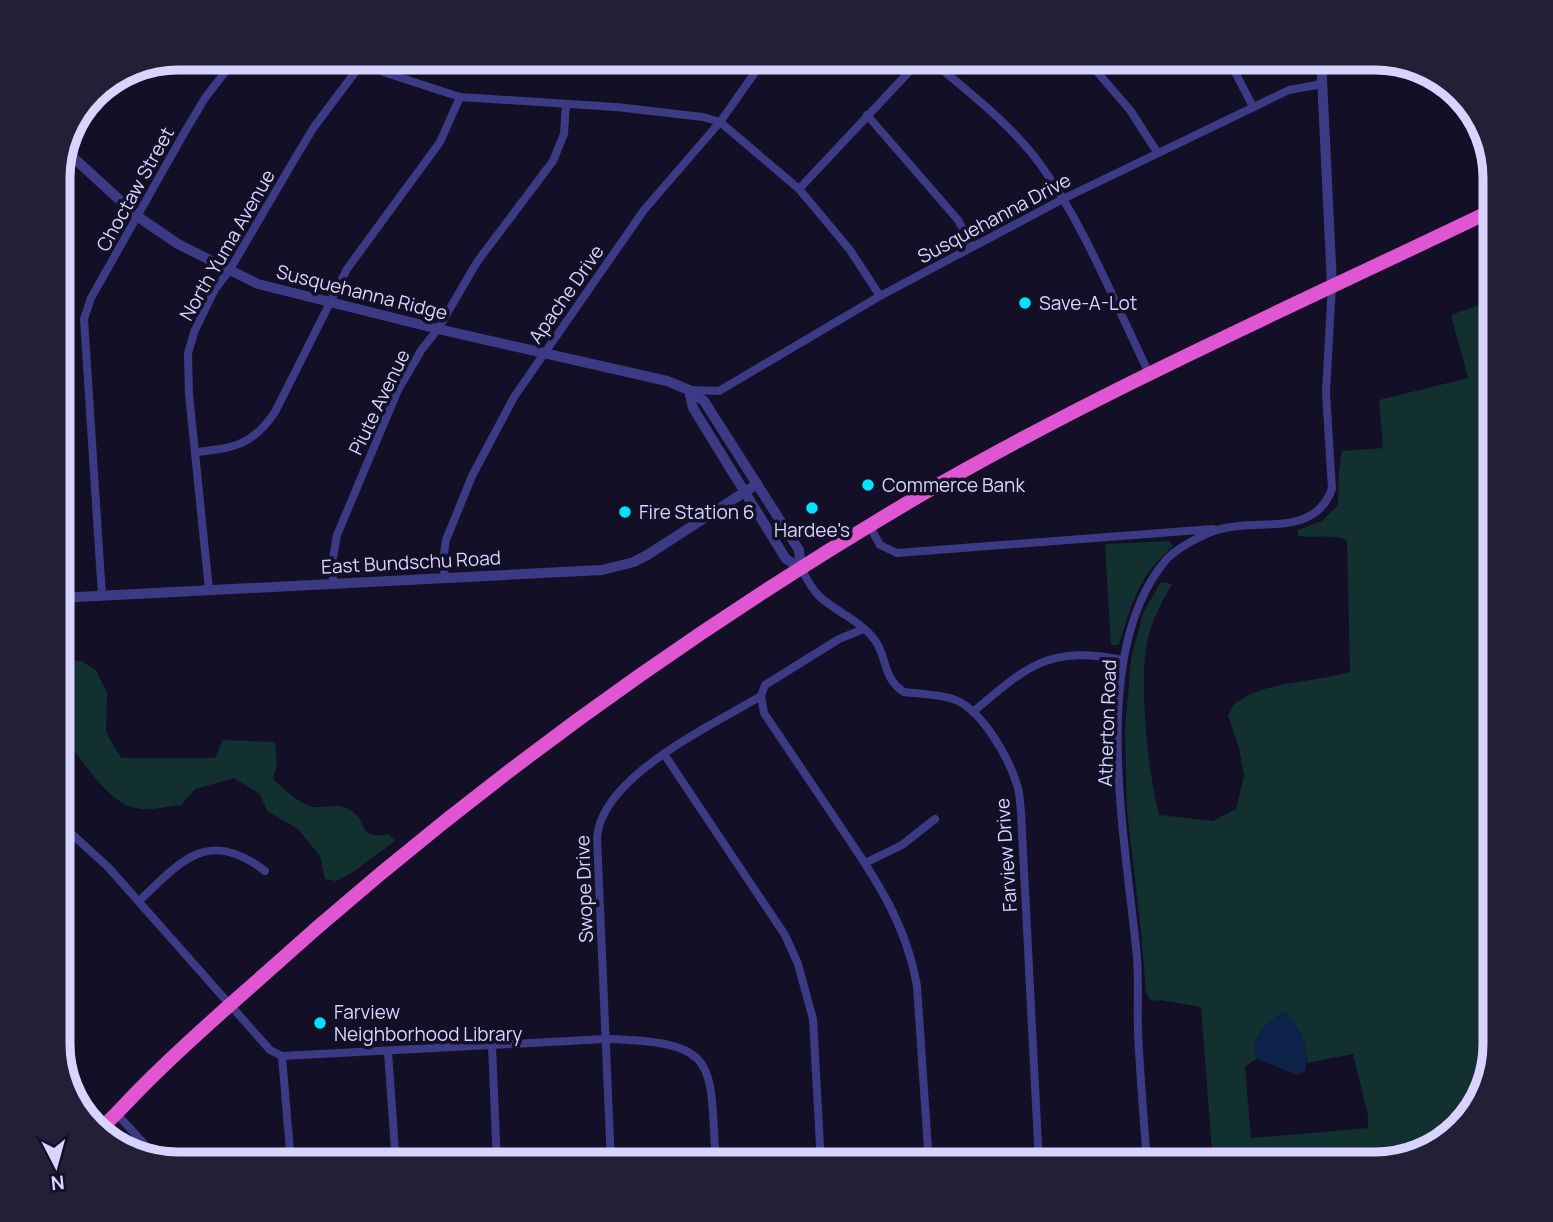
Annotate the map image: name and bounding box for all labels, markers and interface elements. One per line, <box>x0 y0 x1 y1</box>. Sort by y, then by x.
street label: Choctaw Street <box>90 122 180 256</box>
street label: North Yuma Avenue <box>173 165 281 325</box>
street label: Susquehanna Drive <box>913 167 1075 269</box>
street label: Apache Drive <box>522 239 610 349</box>
street label: Susquehanna Ridge <box>274 258 450 326</box>
place label: Save-A-Lot <box>1039 290 1137 316</box>
marker: Save-A-Lot <box>1017 295 1033 311</box>
street label: Piute Avenue <box>342 345 416 459</box>
place label: Commerce Bank <box>882 472 1025 498</box>
marker: Commerce Bank <box>860 477 876 493</box>
place label: Fire Station 6 <box>639 499 755 525</box>
marker: Hardee's <box>804 500 820 516</box>
marker: Fire Station 6 <box>617 504 633 520</box>
place label: Hardee's <box>774 517 850 543</box>
street label: East Bundschu Road <box>320 544 502 580</box>
street label: Atherton Road <box>1092 659 1122 787</box>
street label: Farview Drive <box>989 797 1023 913</box>
street label: Swope Drive <box>569 835 599 943</box>
place label: Farview Neighborhood Library <box>334 999 522 1047</box>
marker: Farview Neighborhood Library <box>312 1015 328 1031</box>
north arrow <box>21 1131 91 1201</box>
text: N <box>50 1169 66 1197</box>

